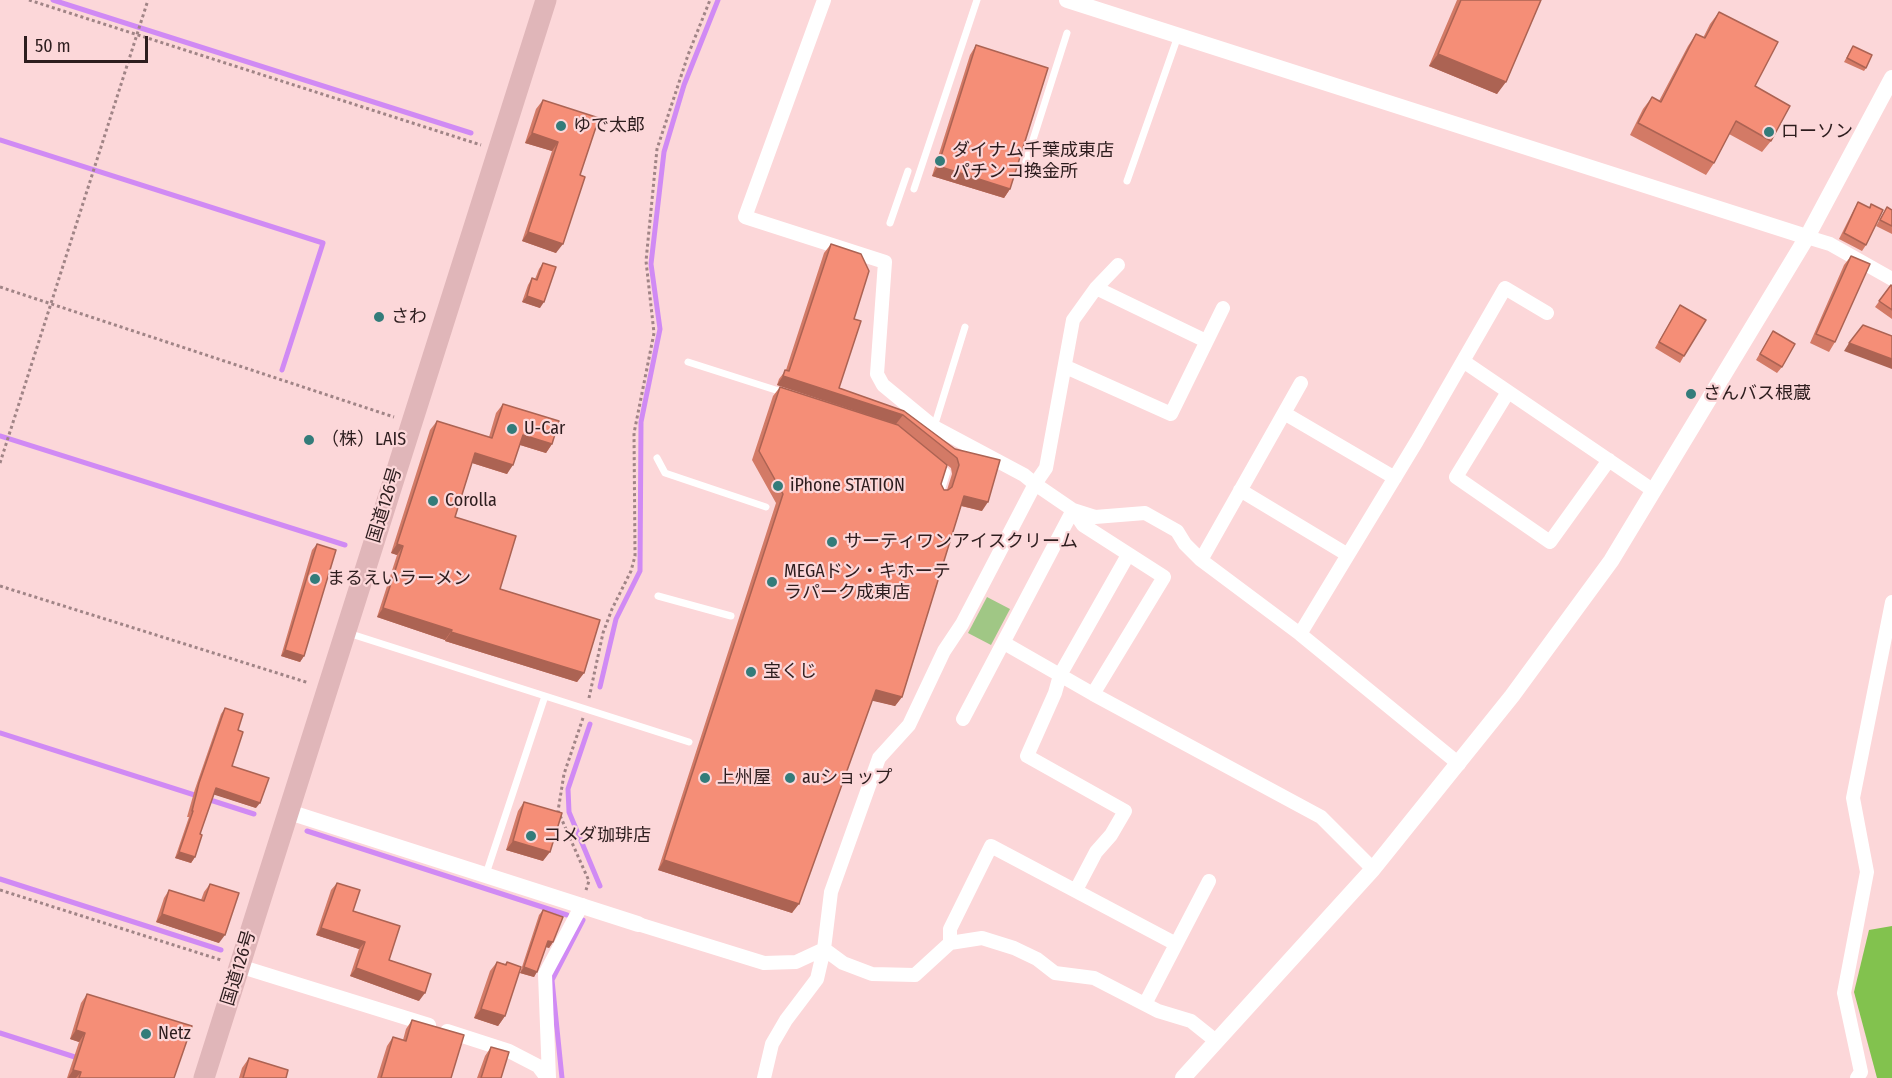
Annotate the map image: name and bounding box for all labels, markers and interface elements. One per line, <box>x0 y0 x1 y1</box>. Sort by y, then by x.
scale bar <box>27 24 152 62</box>
text: 50 m <box>35 35 71 57</box>
place label: ゆで太郎 <box>573 115 645 137</box>
marker: ゆで太郎 <box>554 119 568 133</box>
place label: ローソン <box>1781 121 1853 143</box>
marker: ローソン <box>1762 125 1776 139</box>
place label: ダイナム千葉成東店 パチンコ換金所 <box>952 140 1114 182</box>
marker: ダイナム千葉成東店 パチンコ換金所 <box>933 154 947 168</box>
place label: さわ <box>391 306 427 328</box>
marker: さわ <box>372 310 386 324</box>
place label: さんバス根蔵 <box>1703 383 1811 405</box>
marker: さんバス根蔵 <box>1684 387 1698 401</box>
place label: U-Car <box>524 418 565 440</box>
marker: U-Car <box>505 422 519 436</box>
place label: （株）LAIS <box>321 429 406 451</box>
marker: （株）LAIS <box>302 433 316 447</box>
street label: 国道126号 <box>363 465 407 545</box>
place label: iPhone STATION <box>790 475 905 497</box>
marker: iPhone STATION <box>771 479 785 493</box>
place label: Corolla <box>445 490 497 512</box>
marker: Corolla <box>426 494 440 508</box>
place label: サーティワンアイスクリーム <box>844 531 1078 553</box>
marker: サーティワンアイスクリーム <box>825 535 839 549</box>
place label: MEGAドン・キホーテ ラパーク成東店 <box>784 561 951 604</box>
place label: まるえいラーメン <box>327 568 471 590</box>
marker: まるえいラーメン <box>308 572 322 586</box>
marker: MEGAドン・キホーテ ラパーク成東店 <box>765 575 779 589</box>
place label: 宝くじ <box>763 661 817 683</box>
marker: 宝くじ <box>744 665 758 679</box>
place label: 上州屋 <box>717 767 771 789</box>
place label: auショップ <box>802 767 892 789</box>
marker: 上州屋 <box>698 771 712 785</box>
marker: auショップ <box>783 771 797 785</box>
place label: コメダ珈琲店 <box>543 825 651 847</box>
marker: コメダ珈琲店 <box>524 829 538 843</box>
street label: 国道126号 <box>217 928 261 1008</box>
place label: Netz <box>158 1023 191 1045</box>
marker: Netz <box>139 1027 153 1041</box>

